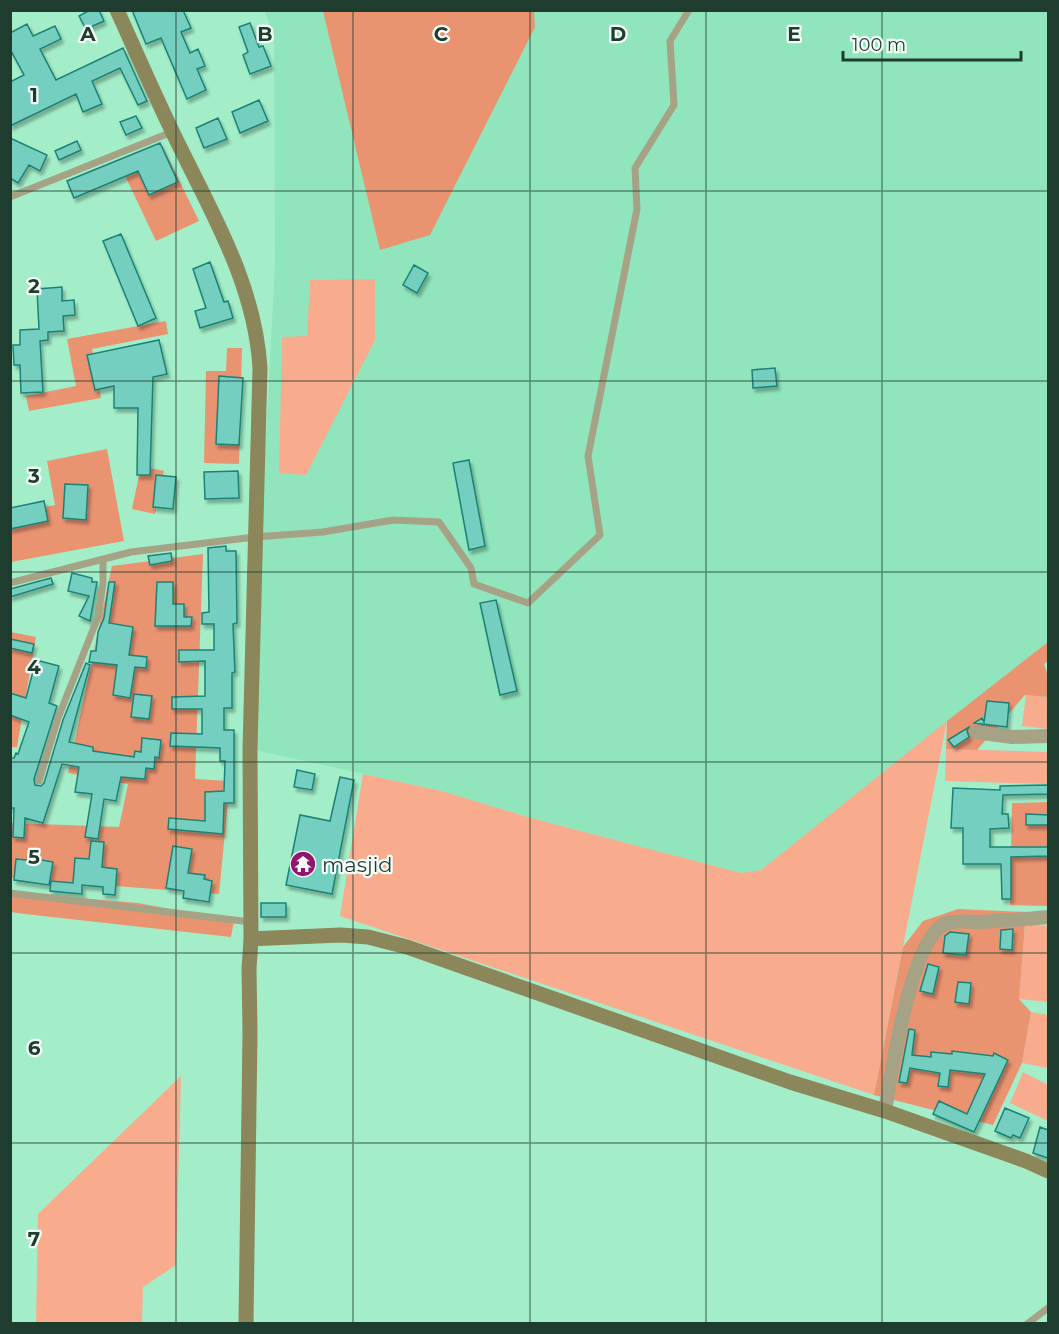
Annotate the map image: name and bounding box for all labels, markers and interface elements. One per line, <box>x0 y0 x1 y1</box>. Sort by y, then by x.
text: A <box>79 22 96 46</box>
text: B <box>257 22 273 46</box>
text: C <box>434 22 449 46</box>
text: D <box>610 22 626 46</box>
text: E <box>787 22 801 46</box>
scale bar <box>843 24 1022 62</box>
text: 100 m <box>852 34 906 56</box>
text: 1 <box>30 83 38 107</box>
text: 2 <box>28 274 40 298</box>
text: 3 <box>27 464 40 488</box>
text: 4 <box>27 655 41 679</box>
text: 5 <box>28 845 40 869</box>
temple icon: masjid <box>288 849 318 879</box>
place label: masjid <box>322 852 393 877</box>
text: 6 <box>28 1036 41 1060</box>
text: 7 <box>28 1227 40 1251</box>

